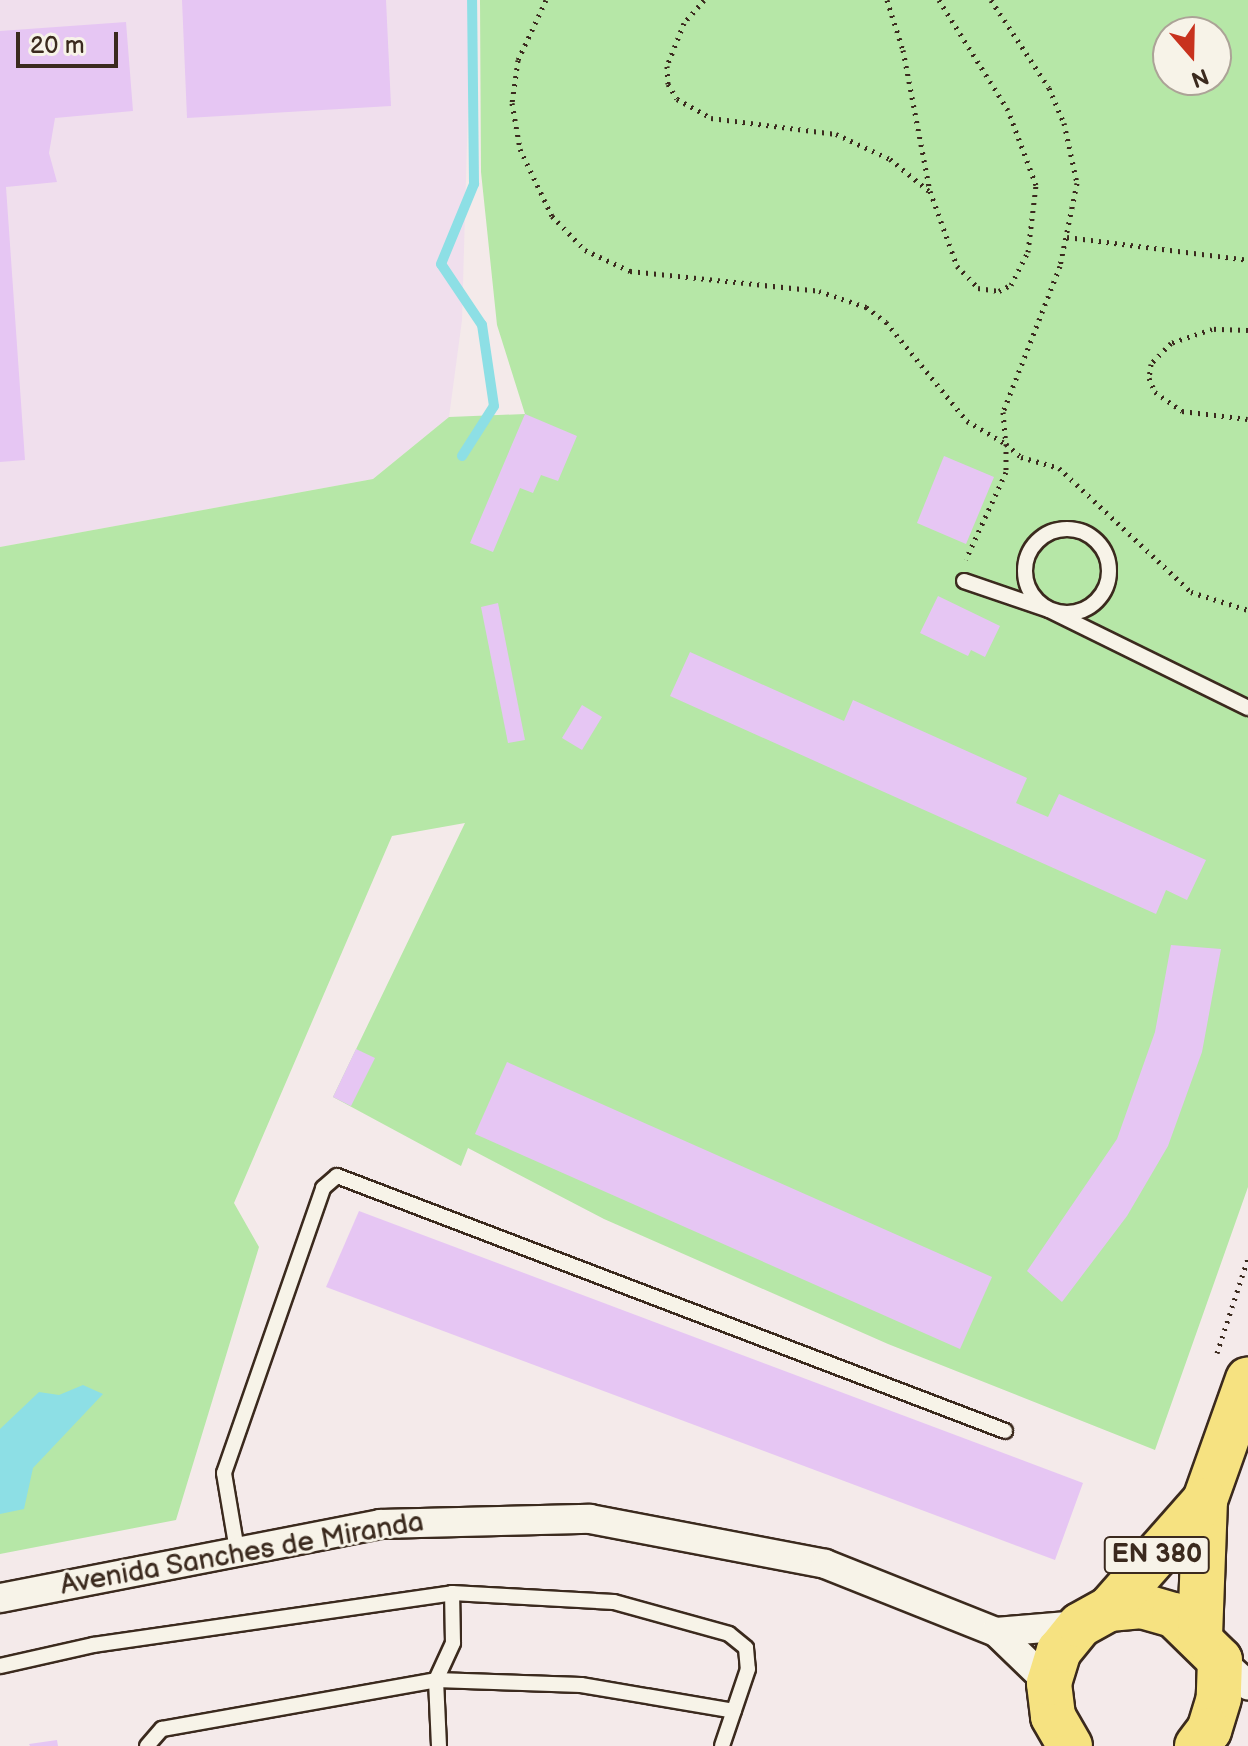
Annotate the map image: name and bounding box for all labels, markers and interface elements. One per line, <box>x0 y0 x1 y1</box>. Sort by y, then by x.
scale bar <box>20 16 122 66</box>
north arrow <box>1152 16 1232 96</box>
text: 20 m <box>30 31 85 60</box>
text: N <box>1187 62 1212 93</box>
street label: Avenida Sanches de Miranda <box>57 1505 427 1603</box>
road number: EN 380 <box>1103 1533 1211 1577</box>

